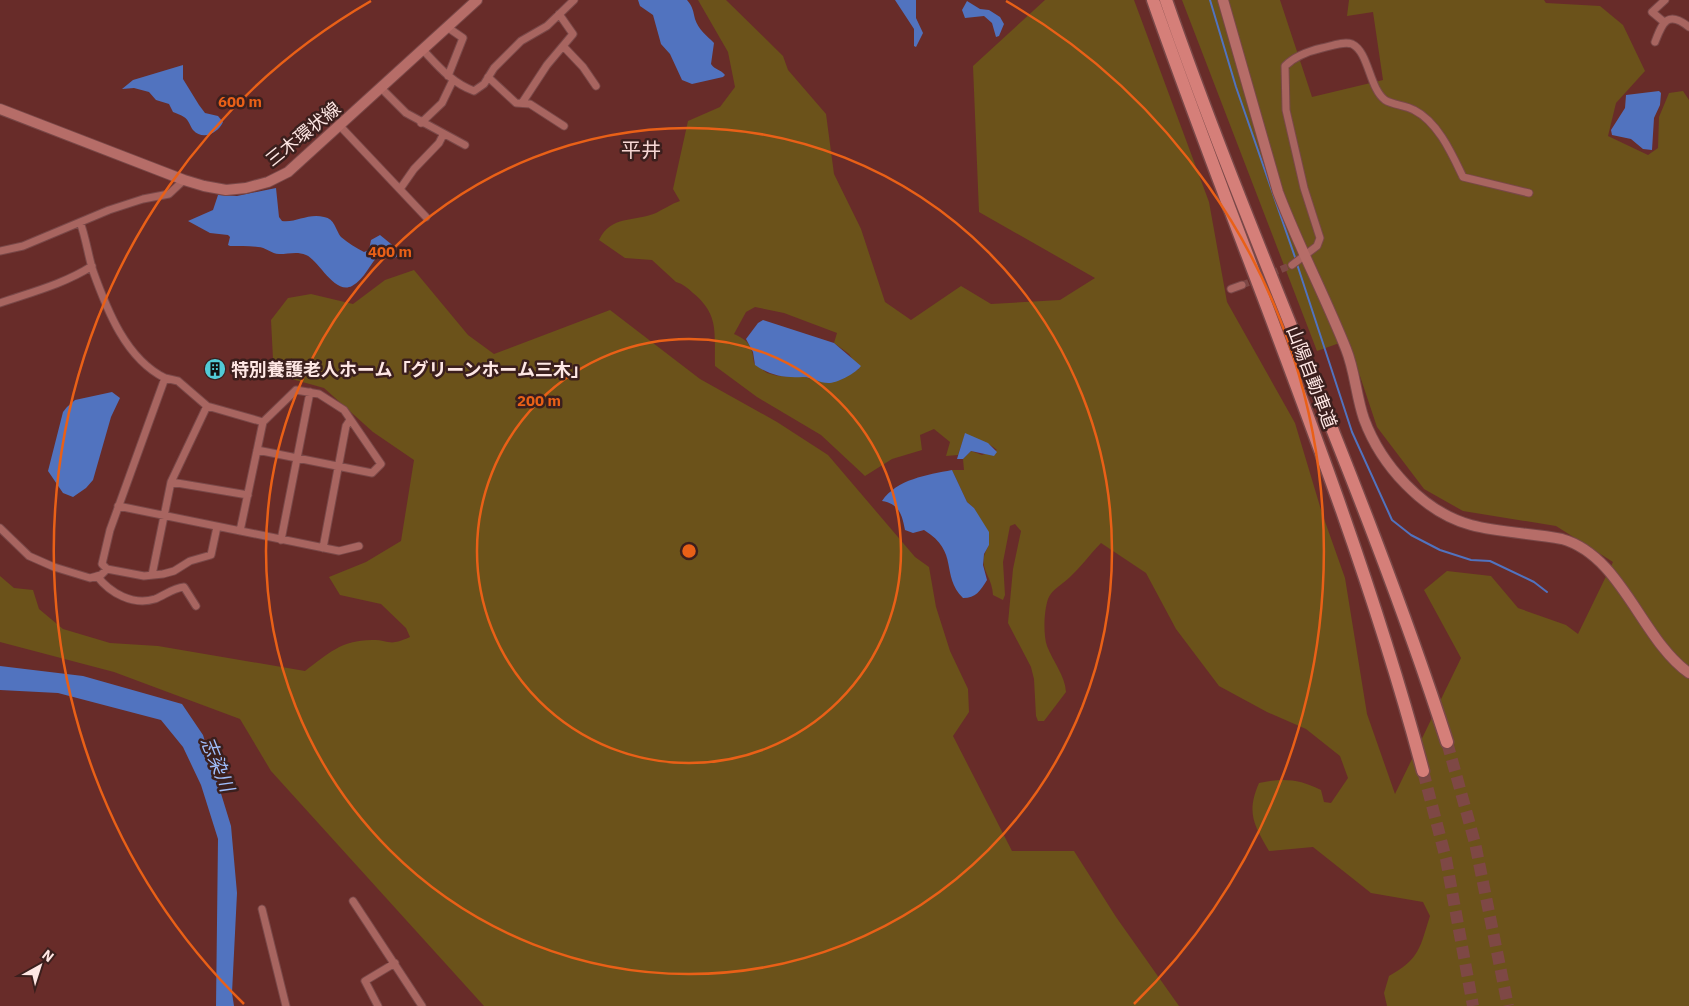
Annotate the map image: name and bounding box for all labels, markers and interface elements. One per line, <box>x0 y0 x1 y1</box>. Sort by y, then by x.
text: 600 m <box>218 92 262 111</box>
street label: 三木環状線 <box>261 97 345 171</box>
district label: 平井 <box>621 136 661 163</box>
text: 400 m <box>368 242 412 261</box>
street label: 山陽自動車道 <box>1282 322 1342 432</box>
building icon: 特別養護老人ホーム「グリーンホーム三木」 <box>203 357 227 381</box>
place label: 特別養護老人ホーム「グリーンホーム三木」 <box>231 358 589 381</box>
text: 200 m <box>517 391 561 410</box>
centre of rings <box>680 542 698 560</box>
water label: 志染川 <box>196 733 241 797</box>
north arrow <box>15 941 65 991</box>
text: N <box>39 946 58 966</box>

